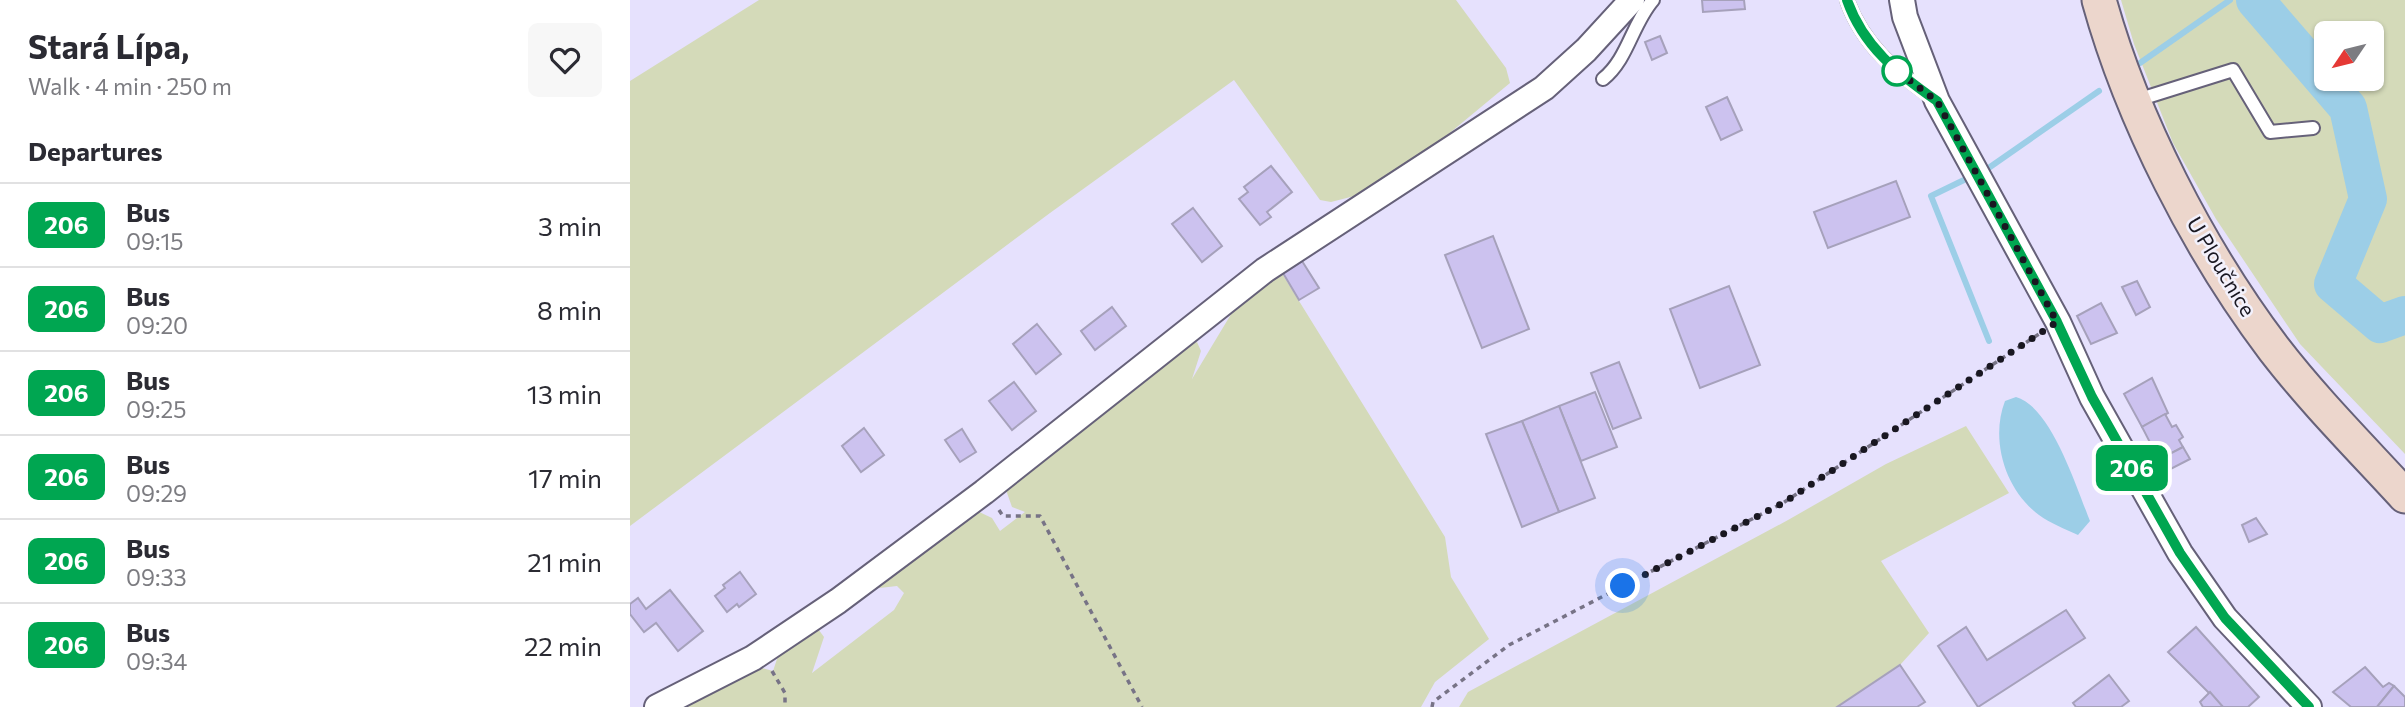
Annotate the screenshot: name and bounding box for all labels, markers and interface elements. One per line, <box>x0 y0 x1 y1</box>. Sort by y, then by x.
north arrow <box>2314 21 2384 91</box>
map controls <box>2314 21 2384 91</box>
button: heart <box>528 23 602 97</box>
text: Stará Lípa, <box>28 25 189 66</box>
unlabelled marker <box>1882 56 1912 86</box>
text: Walk · 4 min · 250 m <box>28 72 232 100</box>
text: Departures <box>28 135 163 166</box>
text: Bus <box>126 196 170 227</box>
text: 206 <box>44 210 89 239</box>
text: 3 min <box>538 210 602 241</box>
street label: U Ploučnice <box>2183 212 2261 320</box>
text: 09:15 <box>126 227 183 255</box>
text: Bus <box>126 280 170 311</box>
text: 206 <box>44 294 89 323</box>
text: 8 min <box>537 294 602 325</box>
text: 09:20 <box>126 311 188 339</box>
text: Bus <box>126 364 170 395</box>
text: 206 <box>44 378 89 407</box>
text: 13 min <box>527 378 602 409</box>
text: 09:25 <box>126 395 186 423</box>
line badge: 206 <box>2092 445 2172 491</box>
text: Bus <box>126 448 170 479</box>
text: 206 <box>2110 453 2154 482</box>
text: 206 <box>44 462 89 491</box>
text: 17 min <box>528 462 602 493</box>
text: 09:29 <box>126 479 187 507</box>
text: Bus <box>126 532 170 563</box>
text: 206 <box>44 546 89 575</box>
text: 21 min <box>527 546 602 577</box>
text: 09:33 <box>126 563 187 591</box>
your location <box>1605 568 1640 603</box>
text: Bus <box>126 616 170 647</box>
text: 206 <box>44 630 89 659</box>
text: 22 min <box>524 630 602 661</box>
text: 09:34 <box>126 647 187 675</box>

